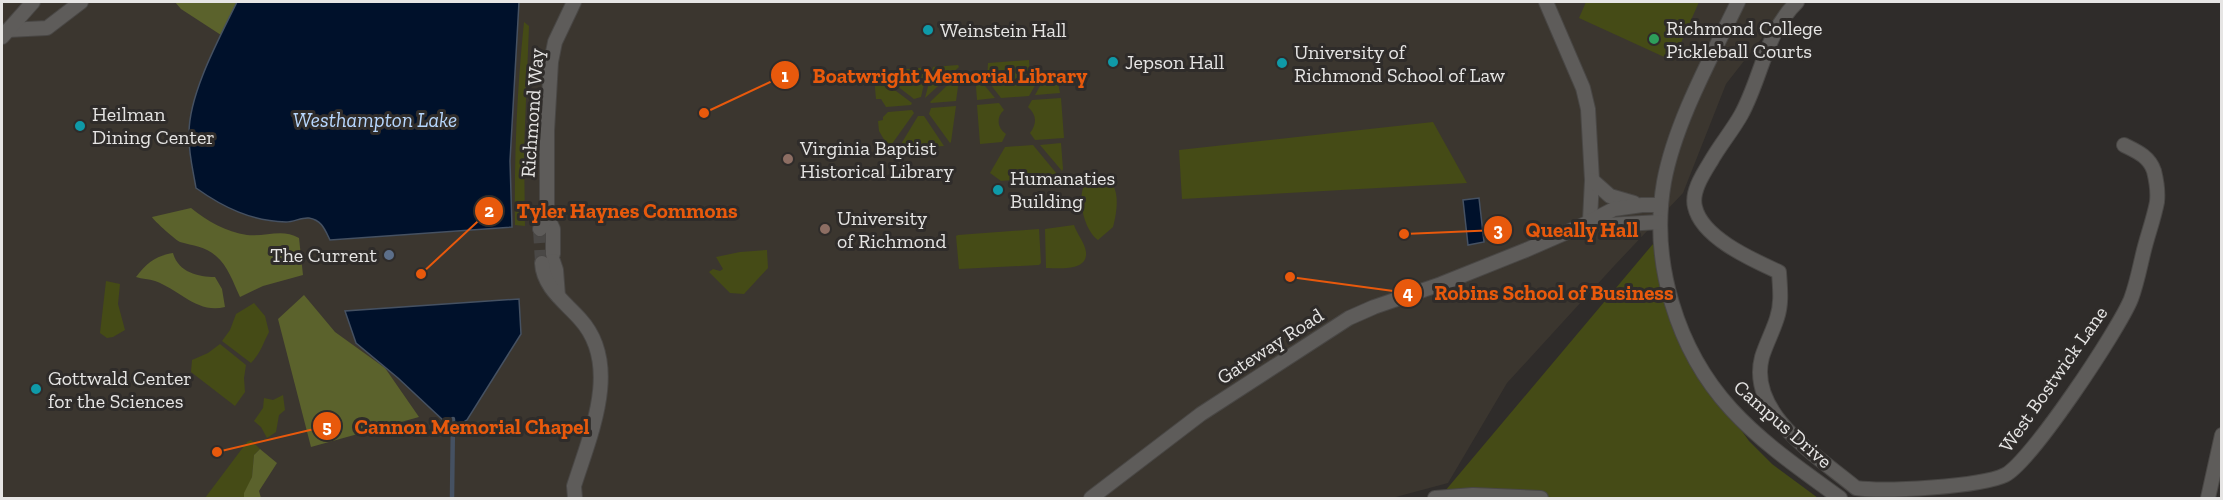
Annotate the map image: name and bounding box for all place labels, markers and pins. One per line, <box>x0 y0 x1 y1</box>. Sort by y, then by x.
place label: Richmond College Pickleball Courts <box>1666 16 1822 63</box>
place label: Weinstein Hall <box>940 18 1067 42</box>
marker: Weinstein Hall <box>921 23 935 37</box>
marker: Richmond College Pickleball Courts <box>1647 32 1661 46</box>
place label: University of Richmond School of Law <box>1294 40 1506 87</box>
place label: Jepson Hall <box>1125 50 1224 74</box>
marker: Jepson Hall <box>1106 55 1120 69</box>
callout: Boatwright Memorial Library <box>770 56 1099 95</box>
marker: University of Richmond School of Law <box>1275 56 1289 70</box>
place label: Heilman Dining Center <box>92 102 215 149</box>
marker: Heilman Dining Center <box>73 119 87 133</box>
place label: Virginia Baptist Historical Library <box>799 136 955 183</box>
marker: Virginia Baptist Historical Library <box>781 152 795 166</box>
place label: Humanaties Building <box>1010 166 1115 213</box>
marker: Humanaties Building <box>991 183 1005 197</box>
callout: Tyler Haynes Commons <box>474 191 749 230</box>
place label: University of Richmond <box>837 206 947 253</box>
callout: Queally Hall <box>1483 210 1650 249</box>
marker: University of Richmond <box>818 222 832 236</box>
place label: The Current <box>270 243 378 267</box>
marker: The Current <box>382 248 396 262</box>
callout: Robins School of Business <box>1393 273 1686 312</box>
place label: Gottwald Center for the Sciences <box>48 366 192 413</box>
marker: Gottwald Center for the Sciences <box>29 382 43 396</box>
callout: Cannon Memorial Chapel <box>312 407 601 446</box>

